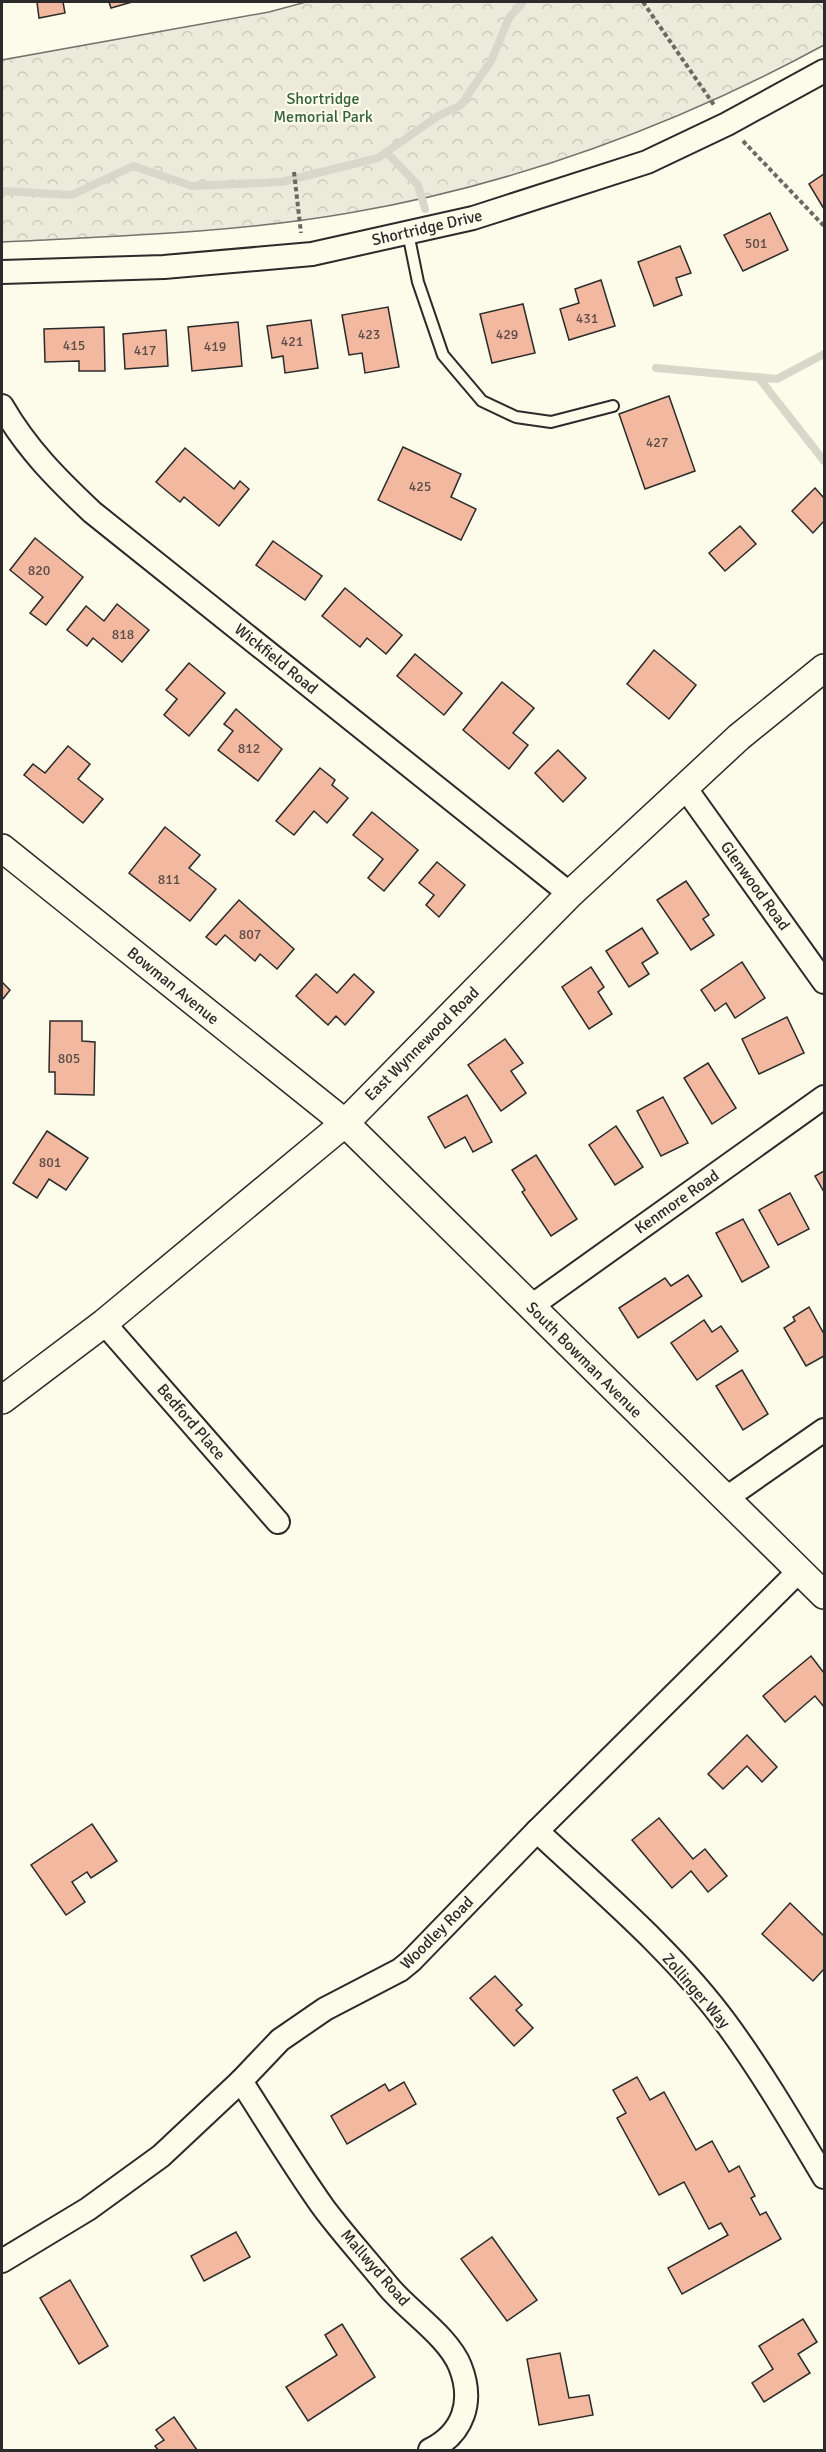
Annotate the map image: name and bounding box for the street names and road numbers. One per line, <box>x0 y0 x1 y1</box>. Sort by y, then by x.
street label: Shortridge Drive <box>370 206 484 250</box>
street label: Wickfield Road <box>230 619 322 699</box>
street label: Glenwood Road <box>716 837 794 935</box>
street label: Bowman Avenue <box>123 943 223 1029</box>
street label: East Wynnewood Road <box>361 983 483 1105</box>
street label: Kenmore Road <box>631 1166 723 1238</box>
street label: South Bowman Avenue <box>522 1298 646 1422</box>
street label: Bedford Place <box>152 1380 230 1464</box>
street label: Woodley Road <box>396 1892 478 1974</box>
street label: Zollinger Way <box>658 1949 735 2033</box>
street label: Mallwyd Road <box>336 2225 414 2311</box>

